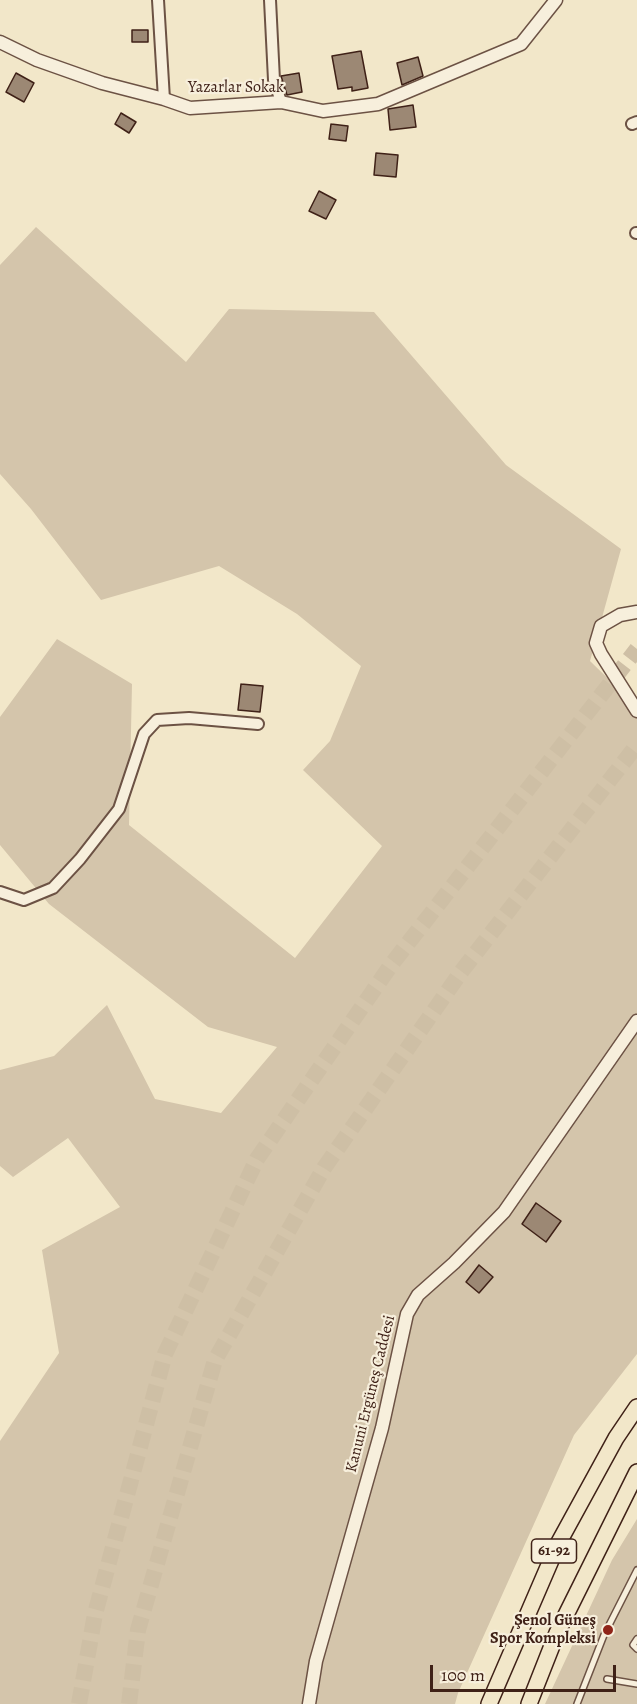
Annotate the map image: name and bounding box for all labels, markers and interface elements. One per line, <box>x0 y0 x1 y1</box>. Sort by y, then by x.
street label: Yazarlar Sokak <box>188 78 284 98</box>
street label: Kanuni Ergüneş Caddesi <box>342 1313 400 1475</box>
road number: 61-92 <box>532 1539 576 1563</box>
place label: Şenol Güneş Spor Kompleksi <box>490 1611 596 1649</box>
marker: Şenol Güneş Spor Kompleksi <box>601 1623 615 1637</box>
scale bar <box>433 1653 619 1691</box>
text: 100 m <box>441 1663 485 1687</box>

